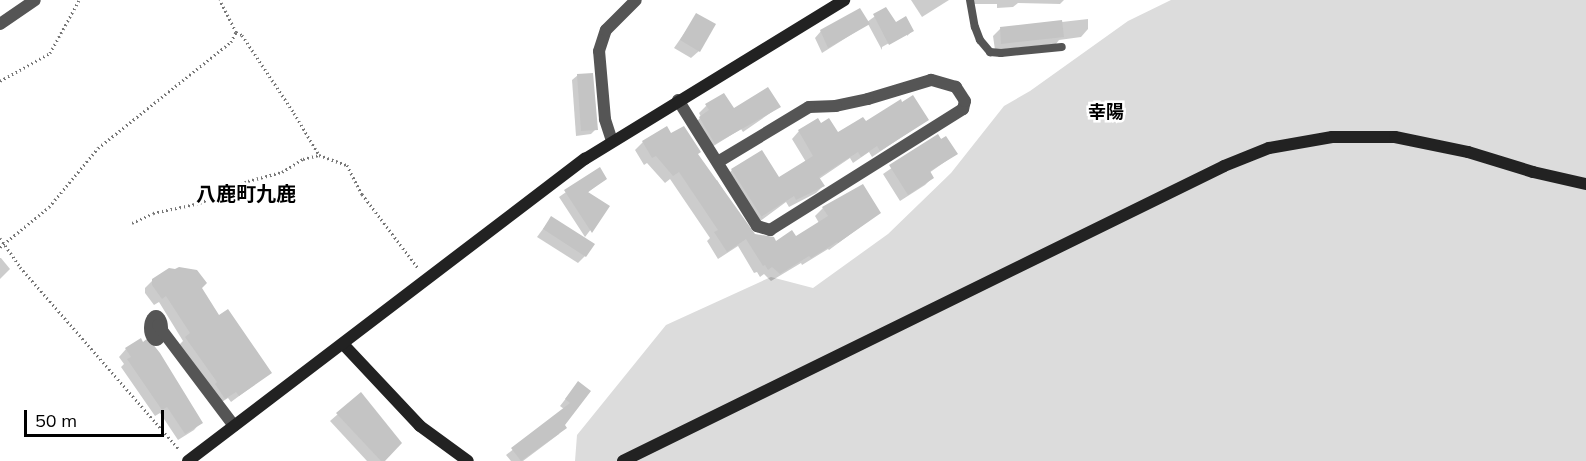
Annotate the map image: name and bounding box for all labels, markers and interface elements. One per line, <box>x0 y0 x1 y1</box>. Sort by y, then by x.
district label: 幸陽 <box>1088 101 1124 123</box>
district label: 八鹿町九鹿 <box>196 181 296 205</box>
scale bar <box>27 398 166 436</box>
text: 50 m <box>35 409 77 432</box>

